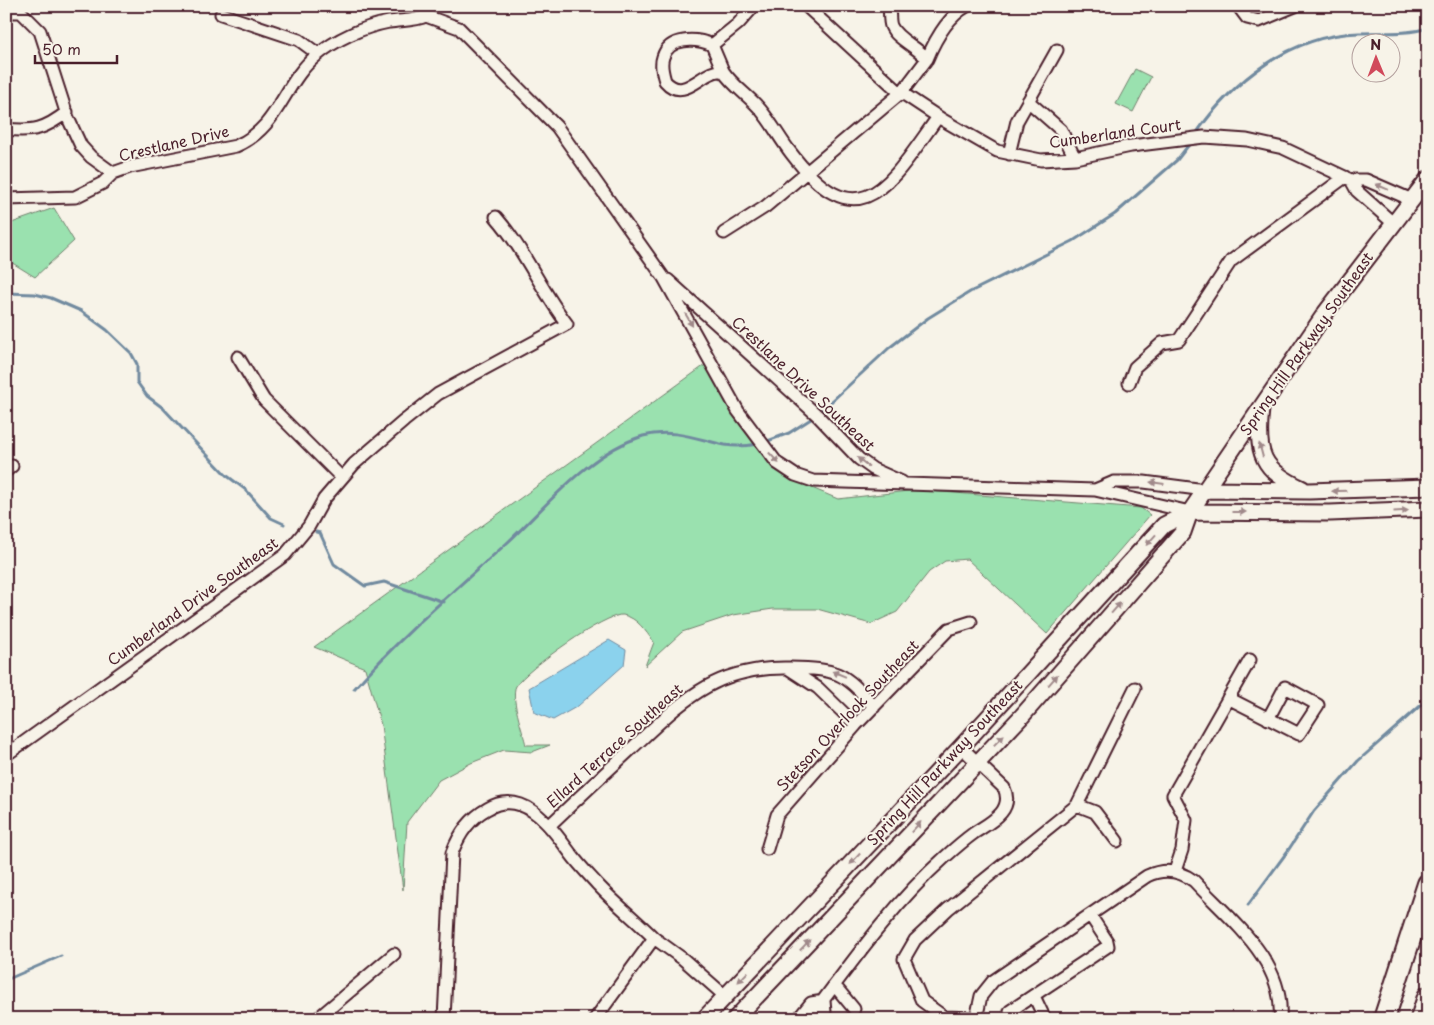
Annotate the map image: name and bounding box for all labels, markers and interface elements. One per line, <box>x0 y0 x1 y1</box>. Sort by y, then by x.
scale bar <box>35 32 118 64</box>
north arrow <box>1352 32 1402 82</box>
text: N <box>1370 34 1381 55</box>
text: 50 m <box>42 37 81 60</box>
street label: Cumberland Court <box>1047 112 1182 153</box>
street label: Crestlane Drive <box>116 119 231 166</box>
one-way arrow <box>1374 183 1389 191</box>
street label: Spring Hill Parkway Southeast <box>1233 247 1378 440</box>
street label: Crestlane Drive Southeast <box>727 310 881 456</box>
one-way arrow <box>684 314 693 327</box>
one-way arrow <box>1257 443 1265 458</box>
one-way arrow <box>768 452 780 464</box>
one-way arrow <box>857 456 870 467</box>
one-way arrow <box>1148 479 1164 487</box>
one-way arrow <box>1330 487 1346 495</box>
one-way arrow <box>1393 506 1409 514</box>
one-way arrow <box>1231 508 1247 516</box>
street label: Cumberland Drive Southeast <box>102 531 282 671</box>
one-way arrow <box>1145 533 1157 545</box>
one-way arrow <box>1110 602 1122 614</box>
street label: Stetson Overlook Southeast <box>770 634 924 796</box>
one-way arrow <box>832 670 846 678</box>
street label: Spring Hill Parkway Southeast <box>861 674 1027 850</box>
one-way arrow <box>1047 675 1059 687</box>
street label: Ellard Terrace Southeast <box>541 677 687 812</box>
one-way arrow <box>993 734 1005 746</box>
one-way arrow <box>910 821 922 833</box>
one-way arrow <box>849 853 861 865</box>
one-way arrow <box>799 940 811 952</box>
one-way arrow <box>737 970 749 982</box>

